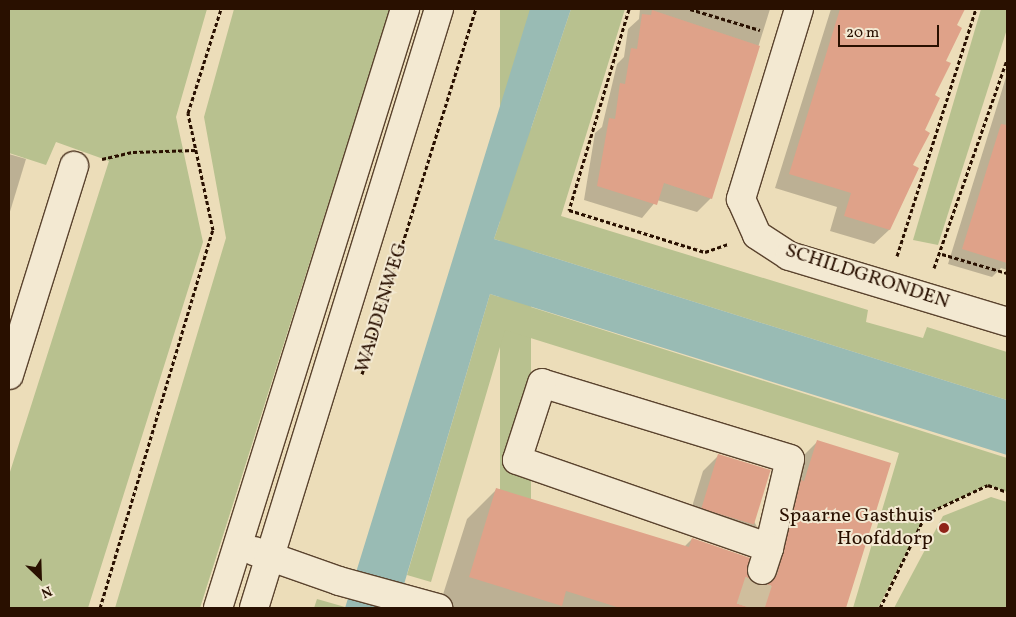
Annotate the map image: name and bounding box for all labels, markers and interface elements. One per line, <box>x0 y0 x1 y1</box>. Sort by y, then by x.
scale bar <box>841 15 942 47</box>
text: 20 m <box>846 23 879 44</box>
street label: SCHILDGRONDEN <box>782 239 952 315</box>
street label: WADDENWEG <box>351 240 413 376</box>
place label: Spaarne Gasthuis Hoofddorp <box>779 504 933 551</box>
marker: Spaarne Gasthuis Hoofddorp <box>937 521 951 535</box>
north arrow <box>15 552 65 602</box>
text: N <box>38 580 55 602</box>

